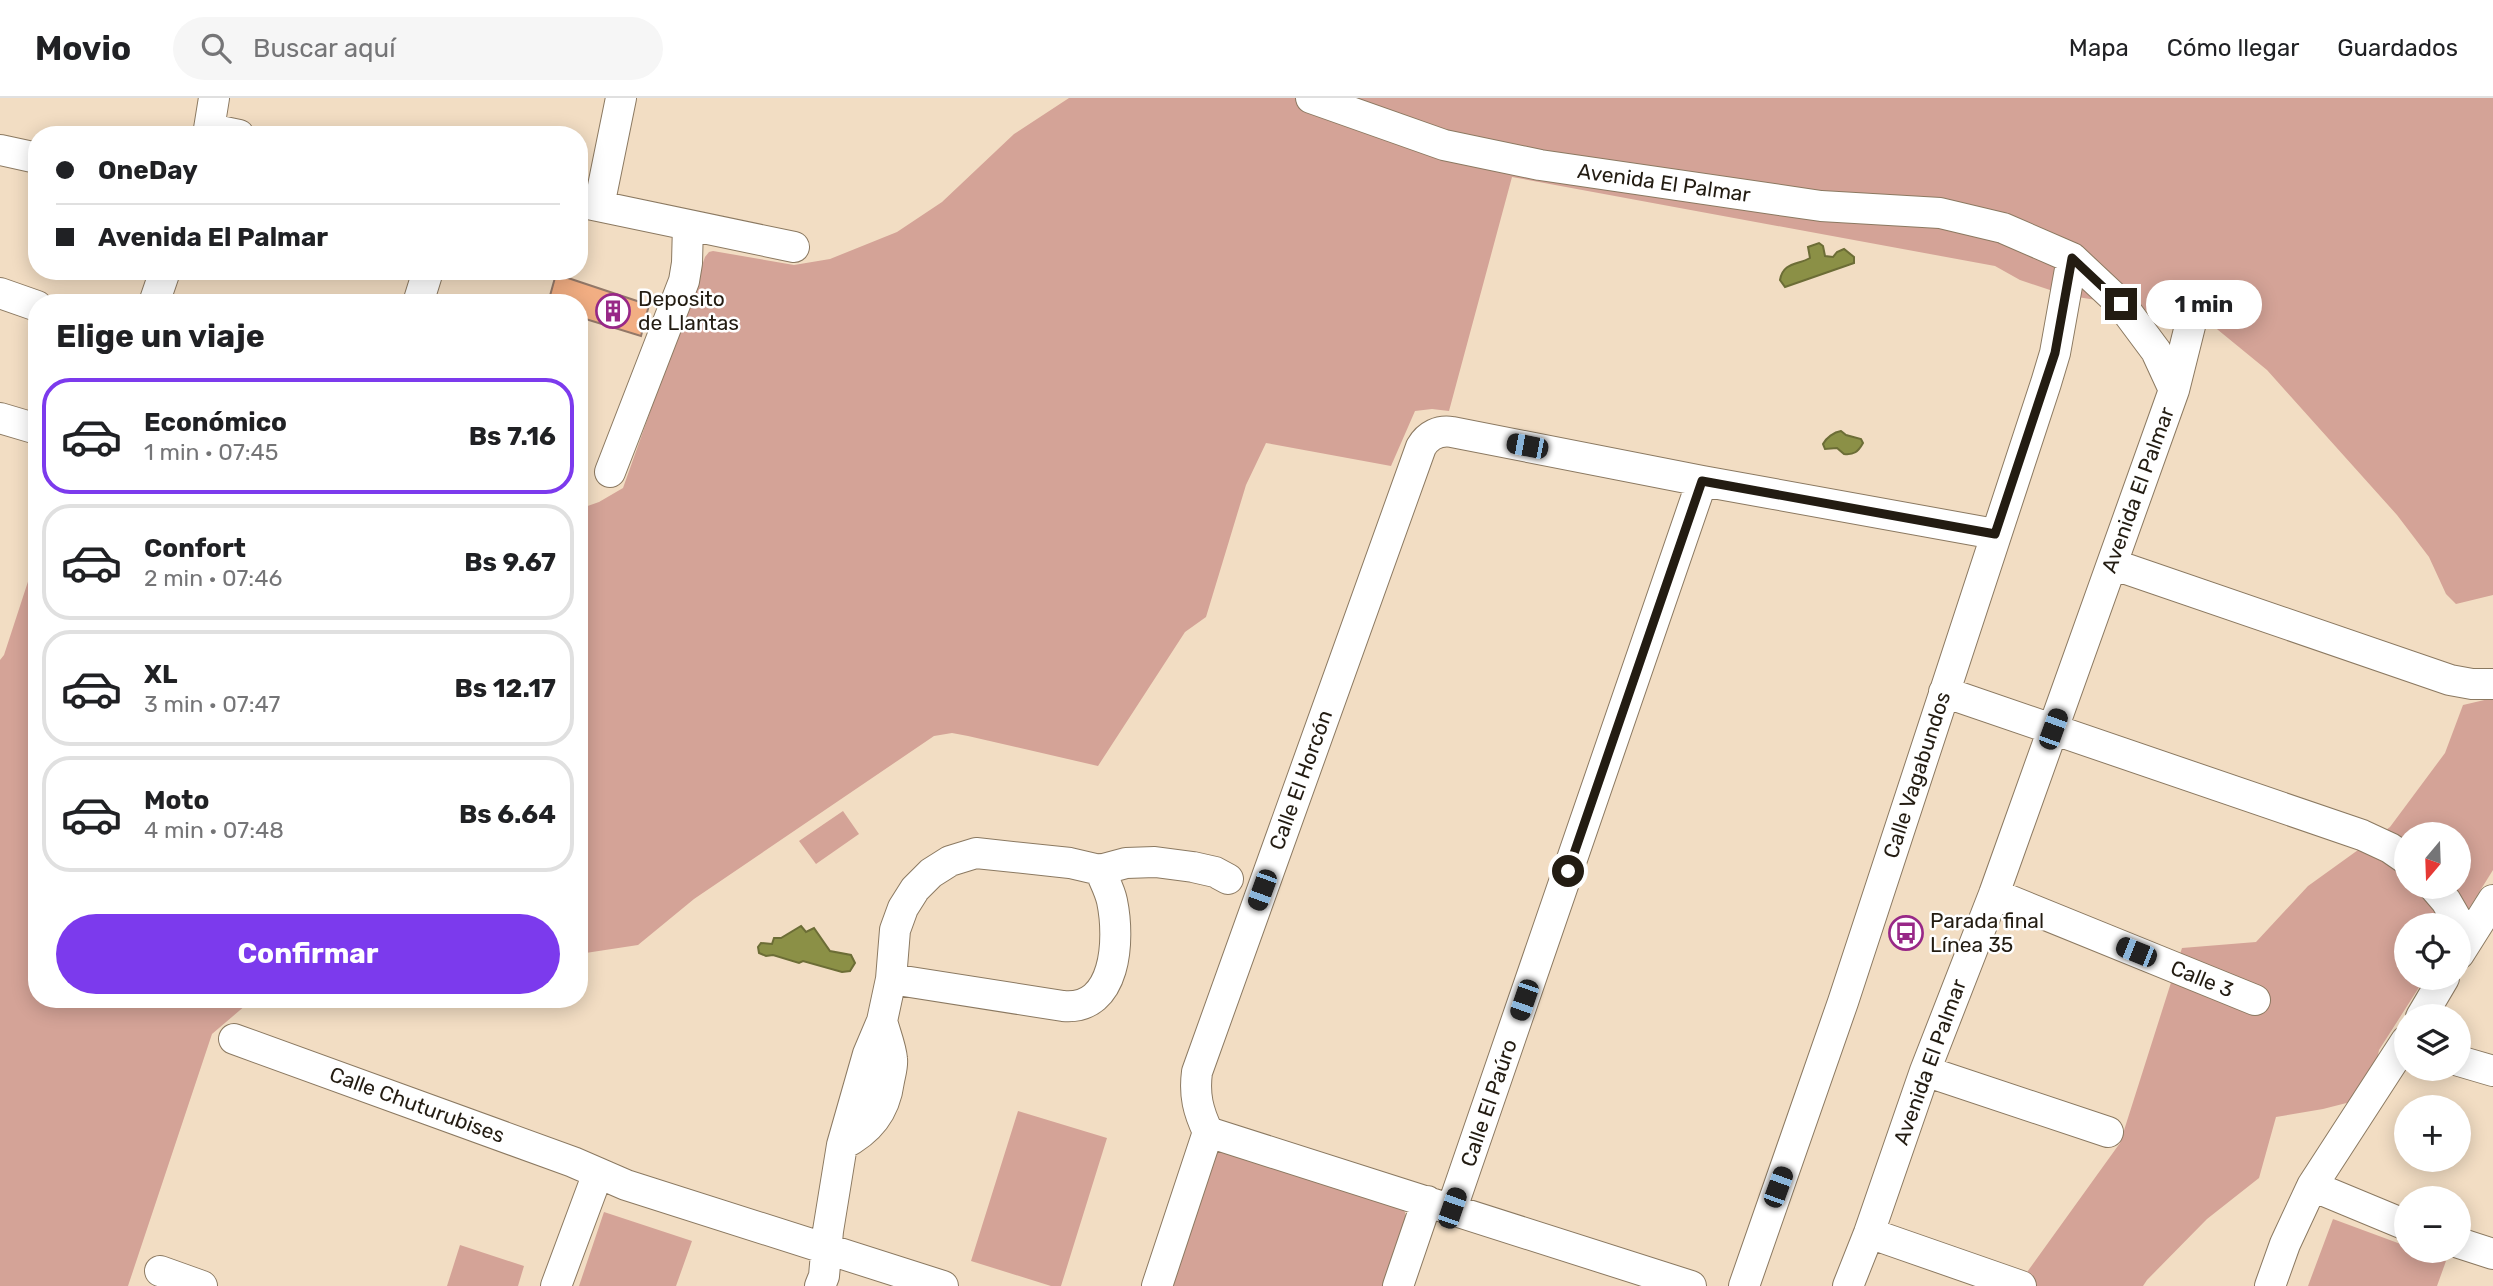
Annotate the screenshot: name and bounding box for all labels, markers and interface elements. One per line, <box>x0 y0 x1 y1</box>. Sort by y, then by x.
search box <box>173 17 663 80</box>
text: Movio <box>35 29 131 68</box>
icon: search <box>197 29 235 67</box>
text: Buscar aquí <box>253 33 396 64</box>
text: Mapa <box>2069 34 2129 62</box>
text: Cómo llegar <box>2167 34 2299 62</box>
text: Guardados <box>2337 34 2458 62</box>
text: OneDay <box>98 155 198 186</box>
street label: Avenida El Palmar <box>1576 158 1752 207</box>
text: Avenida El Palmar <box>98 222 328 253</box>
callout: 1 min <box>2146 280 2261 328</box>
place label: Deposito de Llantas <box>638 286 739 335</box>
route end <box>2105 288 2137 320</box>
text: 1 min <box>2175 290 2233 318</box>
building icon: Deposito de Llantas <box>594 292 632 330</box>
text: Elige un viaje <box>56 317 265 355</box>
street label: Avenida El Palmar <box>2096 403 2179 576</box>
icon: car <box>60 405 123 468</box>
text: Económico <box>144 407 287 438</box>
text: Bs 7.16 <box>469 421 556 452</box>
car <box>1505 432 1550 460</box>
text: 1 min · 07:45 <box>144 438 279 466</box>
icon: car <box>60 531 123 594</box>
text: Confort <box>144 533 246 564</box>
text: Bs 9.67 <box>464 547 556 578</box>
text: 2 min · 07:46 <box>144 564 282 592</box>
icon: car <box>60 657 123 720</box>
text: XL <box>144 659 177 690</box>
text: Bs 12.17 <box>454 673 556 704</box>
street label: Calle Vagabundos <box>1878 688 1955 861</box>
text: 3 min · 07:47 <box>144 690 280 718</box>
car <box>2036 706 2071 752</box>
street label: Calle El Horcón <box>1264 707 1337 853</box>
icon: car <box>60 783 123 846</box>
text: Moto <box>144 785 209 816</box>
text: Bs 6.64 <box>459 799 556 830</box>
text: 4 min · 07:48 <box>144 816 284 844</box>
north arrow <box>2394 822 2471 900</box>
map controls <box>2394 822 2471 1263</box>
route start <box>1552 855 1584 887</box>
car <box>1245 867 1280 913</box>
place label: Parada final Línea 35 <box>1930 908 2044 957</box>
button: locate <box>2394 913 2471 990</box>
button: Confirmar <box>56 914 560 994</box>
bus stop icon: Parada final Línea 35 <box>1887 914 1925 952</box>
car <box>2113 934 2160 970</box>
street label: Calle 3 <box>2167 955 2237 1002</box>
street label: Avenida El Palmar <box>1888 975 1971 1148</box>
car <box>1508 977 1541 1023</box>
button: layers <box>2394 1004 2471 1081</box>
street label: Calle El Paúro <box>1455 1036 1522 1170</box>
street label: Calle Chuturubises <box>326 1061 508 1148</box>
button: + <box>2394 1095 2471 1172</box>
car <box>1761 1164 1796 1210</box>
car <box>1436 1185 1469 1231</box>
button: − <box>2394 1186 2471 1263</box>

